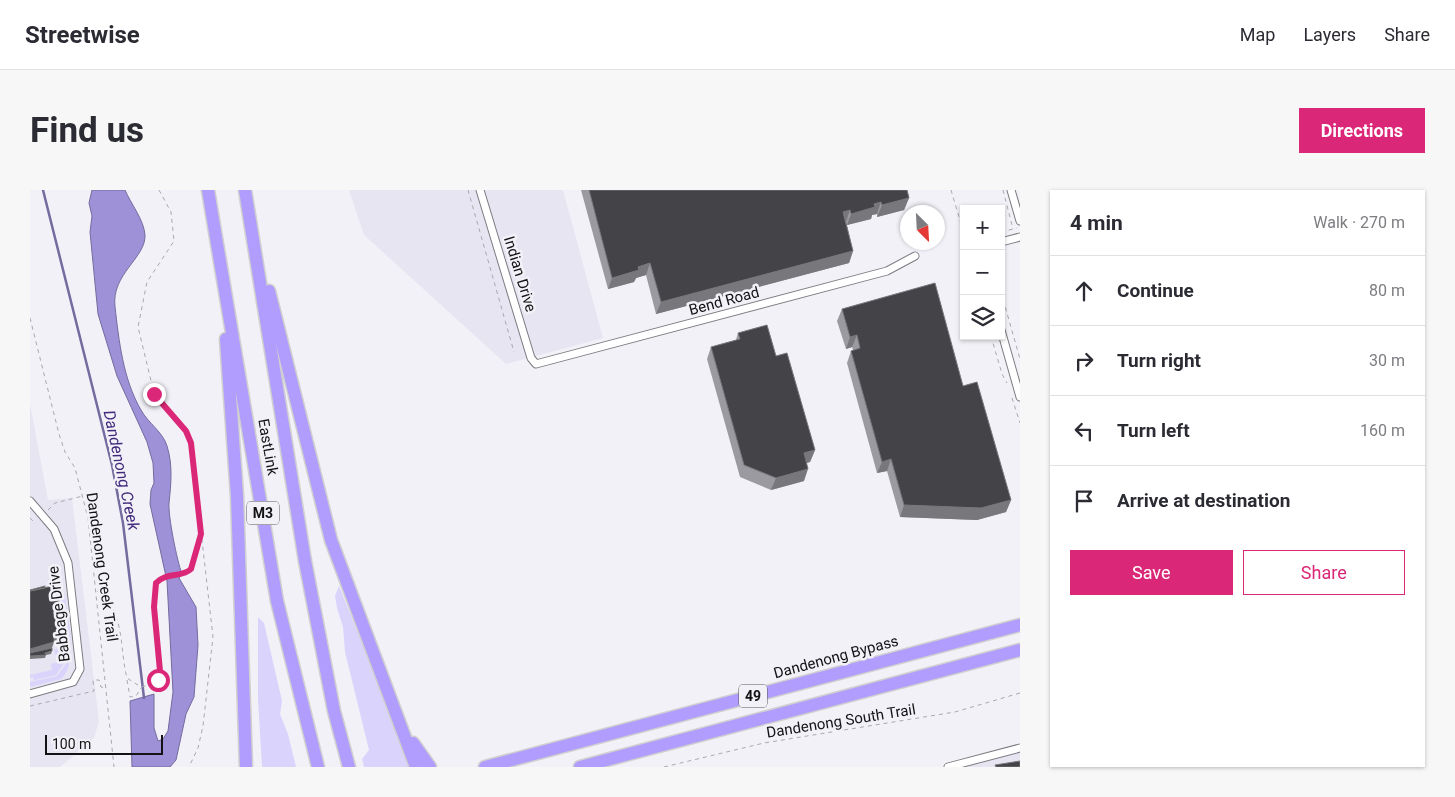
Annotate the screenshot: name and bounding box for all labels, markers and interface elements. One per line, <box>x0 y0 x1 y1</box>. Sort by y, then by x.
text: Streetwise <box>25 21 140 49</box>
text: Map <box>1240 24 1275 45</box>
text: Layers <box>1303 24 1356 45</box>
text: Share <box>1384 24 1430 45</box>
button: Directions <box>1299 108 1425 153</box>
text: Find us <box>30 110 144 151</box>
north arrow <box>900 205 945 250</box>
map controls <box>960 205 1005 340</box>
button: + <box>960 205 1005 250</box>
text: 4 min <box>1070 211 1123 235</box>
text: Walk · 270 m <box>1313 213 1405 232</box>
street label: Indian Drive <box>500 234 540 314</box>
button: − <box>960 250 1005 295</box>
icon: ahead <box>1070 277 1098 305</box>
text: Continue <box>1117 279 1194 302</box>
text: 80 m <box>1369 281 1405 300</box>
street label: Bend Road <box>687 283 761 319</box>
button: layers <box>960 295 1005 340</box>
icon: right <box>1070 347 1098 375</box>
text: Turn right <box>1117 349 1201 372</box>
text: 30 m <box>1369 351 1405 370</box>
route end <box>143 383 166 406</box>
water label: Dandenong Creek <box>99 408 144 533</box>
street label: EastLink <box>254 417 282 477</box>
icon: left <box>1070 417 1098 445</box>
text: Turn left <box>1117 419 1190 442</box>
text: 160 m <box>1360 421 1405 440</box>
icon: arrive <box>1070 487 1098 515</box>
text: Arrive at destination <box>1117 489 1290 512</box>
street label: Dandenong Creek Trail <box>83 491 121 643</box>
road number: M3 <box>247 502 279 524</box>
button: Save <box>1070 550 1233 595</box>
button: Share <box>1243 550 1405 595</box>
street label: Babbage Drive <box>44 565 74 663</box>
street label: Dandenong Bypass <box>772 632 900 682</box>
route start <box>147 669 170 692</box>
road number: 49 <box>739 684 767 708</box>
street label: Dandenong South Trail <box>765 700 917 742</box>
scale bar <box>45 732 162 755</box>
text: 100 m <box>52 736 91 752</box>

